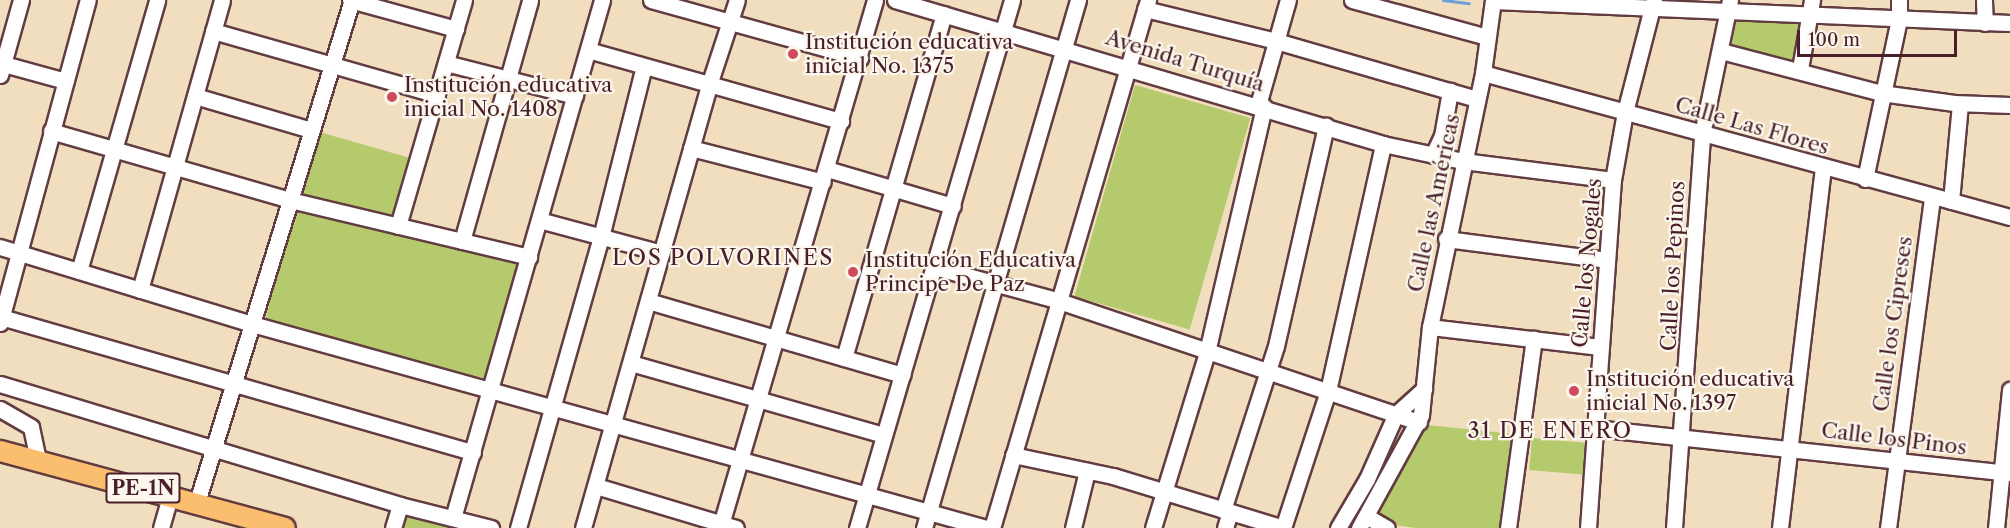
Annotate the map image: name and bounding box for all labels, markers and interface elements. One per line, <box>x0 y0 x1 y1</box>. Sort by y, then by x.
scale bar <box>1800 18 1960 56</box>
street label: Avenida Turquía <box>1102 25 1268 97</box>
place label: Institución educativa inicial No. 1375 <box>805 29 1013 79</box>
text: 100 m <box>1808 29 1860 51</box>
marker: Institución educativa inicial No. 1375 <box>786 47 800 61</box>
place label: Institución educativa inicial No. 1408 <box>404 72 612 122</box>
marker: Institución educativa inicial No. 1408 <box>385 90 399 104</box>
street label: Calle Las Flores <box>1672 92 1832 160</box>
street label: Calle las Américas <box>1403 111 1465 295</box>
street label: Calle los Nogales <box>1567 177 1607 349</box>
street label: Calle los Pepinos <box>1656 180 1690 352</box>
street label: Calle los Cipreses <box>1868 235 1918 413</box>
district label: LOS POLVORINES <box>612 245 834 271</box>
place label: Institución Educativa Principe De Paz <box>865 247 1076 297</box>
marker: Institución Educativa Principe De Paz <box>846 265 860 279</box>
place label: Institución educativa inicial No. 1397 <box>1586 366 1794 416</box>
marker: Institución educativa inicial No. 1397 <box>1567 384 1581 398</box>
district label: 31 DE ENERO <box>1468 418 1632 444</box>
street label: Calle los Pinos <box>1820 418 1968 460</box>
road number: PE-1N <box>104 471 182 505</box>

